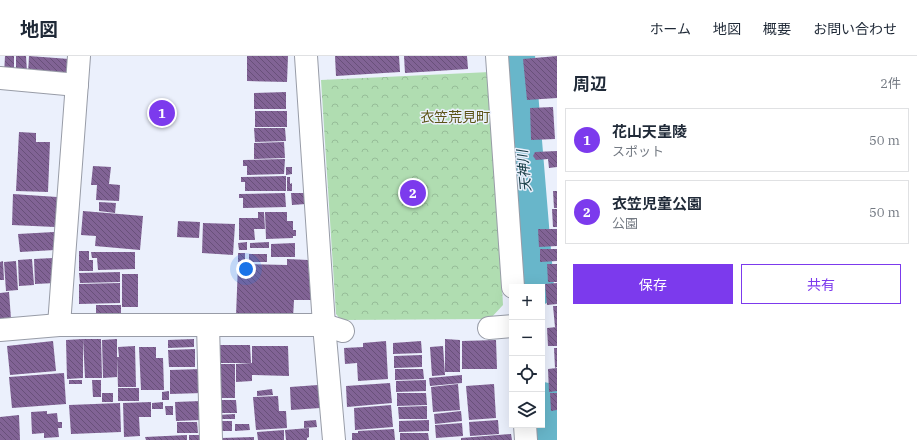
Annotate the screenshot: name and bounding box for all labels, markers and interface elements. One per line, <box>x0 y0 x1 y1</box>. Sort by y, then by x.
text: 地図 <box>20 17 58 41</box>
text: ホーム <box>649 20 691 38</box>
text: 地図 <box>713 20 741 38</box>
text: 概要 <box>763 20 791 38</box>
text: お問い合わせ <box>813 20 897 38</box>
text: 周辺 <box>573 73 607 95</box>
text: 2件 <box>880 75 901 92</box>
pin: 1 <box>149 98 175 128</box>
district label: 衣笠荒見町 <box>420 108 490 126</box>
text: 花山天皇陵 <box>612 122 687 141</box>
text: 1 <box>583 132 591 149</box>
text: 50 m <box>869 132 900 149</box>
text: スポット <box>612 143 664 160</box>
water label: 天神川 <box>513 147 535 193</box>
pin: 2 <box>400 178 426 208</box>
text: 衣笠児童公園 <box>612 194 702 213</box>
text: 2 <box>583 204 591 221</box>
text: 50 m <box>869 204 900 221</box>
text: 公園 <box>612 215 638 232</box>
your location <box>236 259 256 279</box>
button: 保存 <box>573 264 733 304</box>
button: 共有 <box>741 264 901 304</box>
map controls <box>509 284 545 428</box>
button: + <box>509 284 545 320</box>
button: − <box>509 320 545 356</box>
button: locate <box>509 356 545 392</box>
button: layers <box>509 392 545 428</box>

